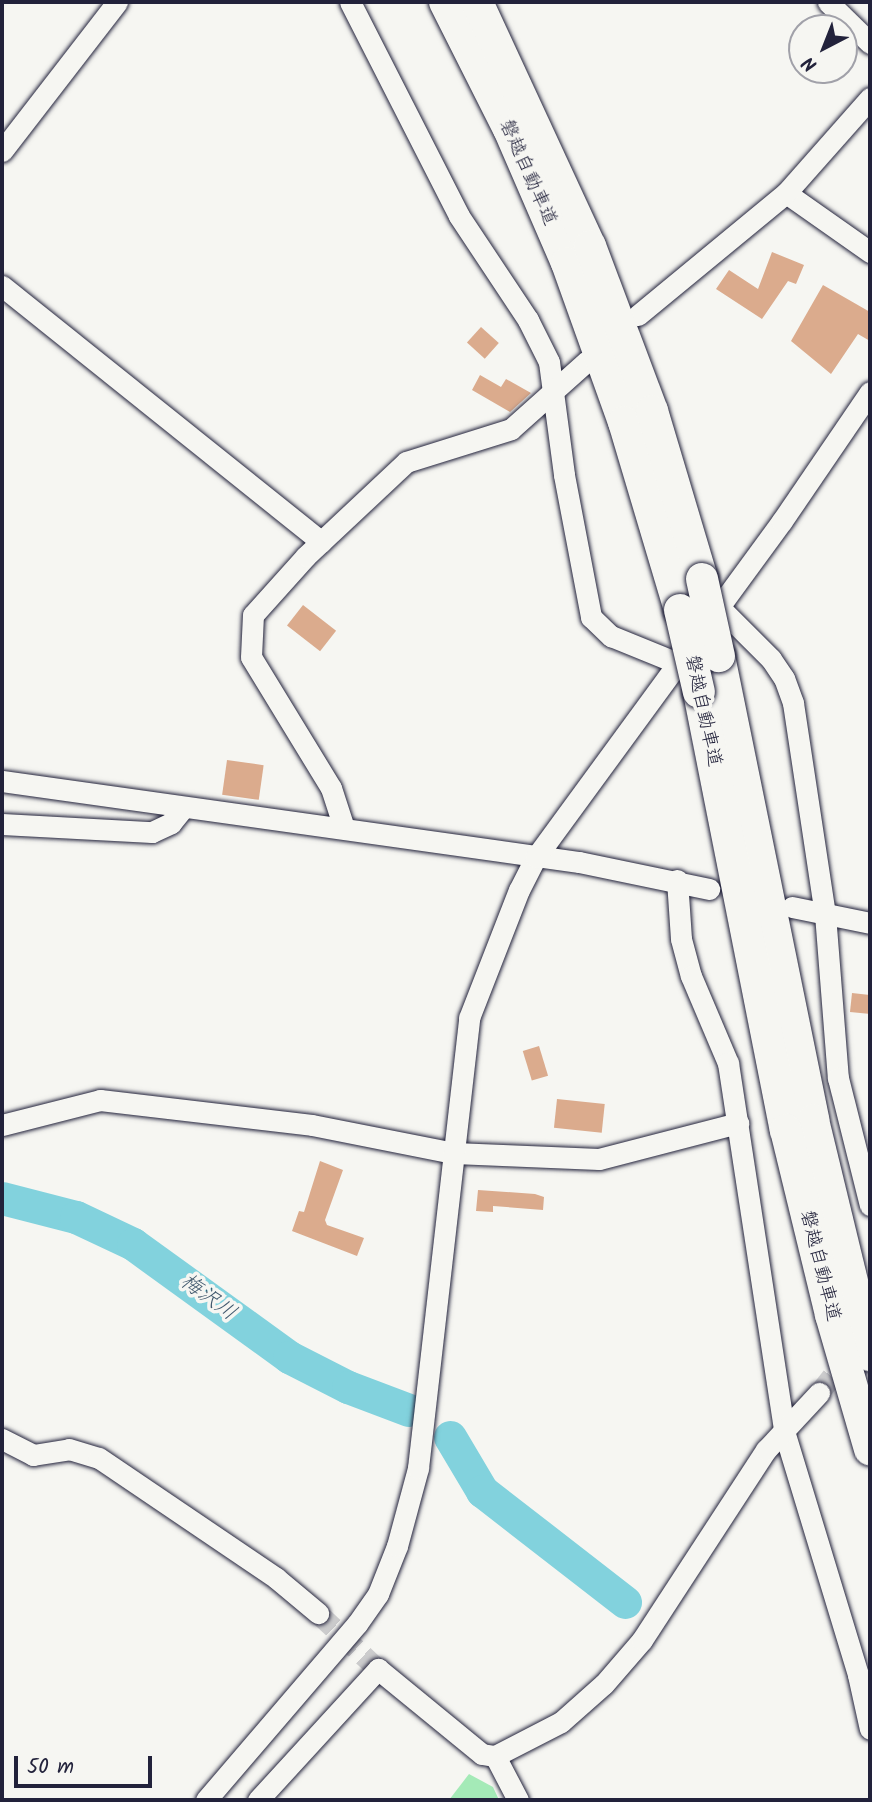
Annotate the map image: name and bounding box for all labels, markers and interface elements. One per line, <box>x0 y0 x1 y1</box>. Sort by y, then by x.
north arrow <box>788 14 858 84</box>
text: N <box>796 48 825 78</box>
street label: 磐越自動車道 <box>493 116 561 230</box>
street label: 磐越自動車道 <box>679 653 725 769</box>
street label: 磐越自動車道 <box>794 1208 844 1324</box>
water label: 梅沢川 <box>175 1269 241 1327</box>
scale bar <box>18 1742 156 1786</box>
text: 50 m <box>27 1751 74 1784</box>

